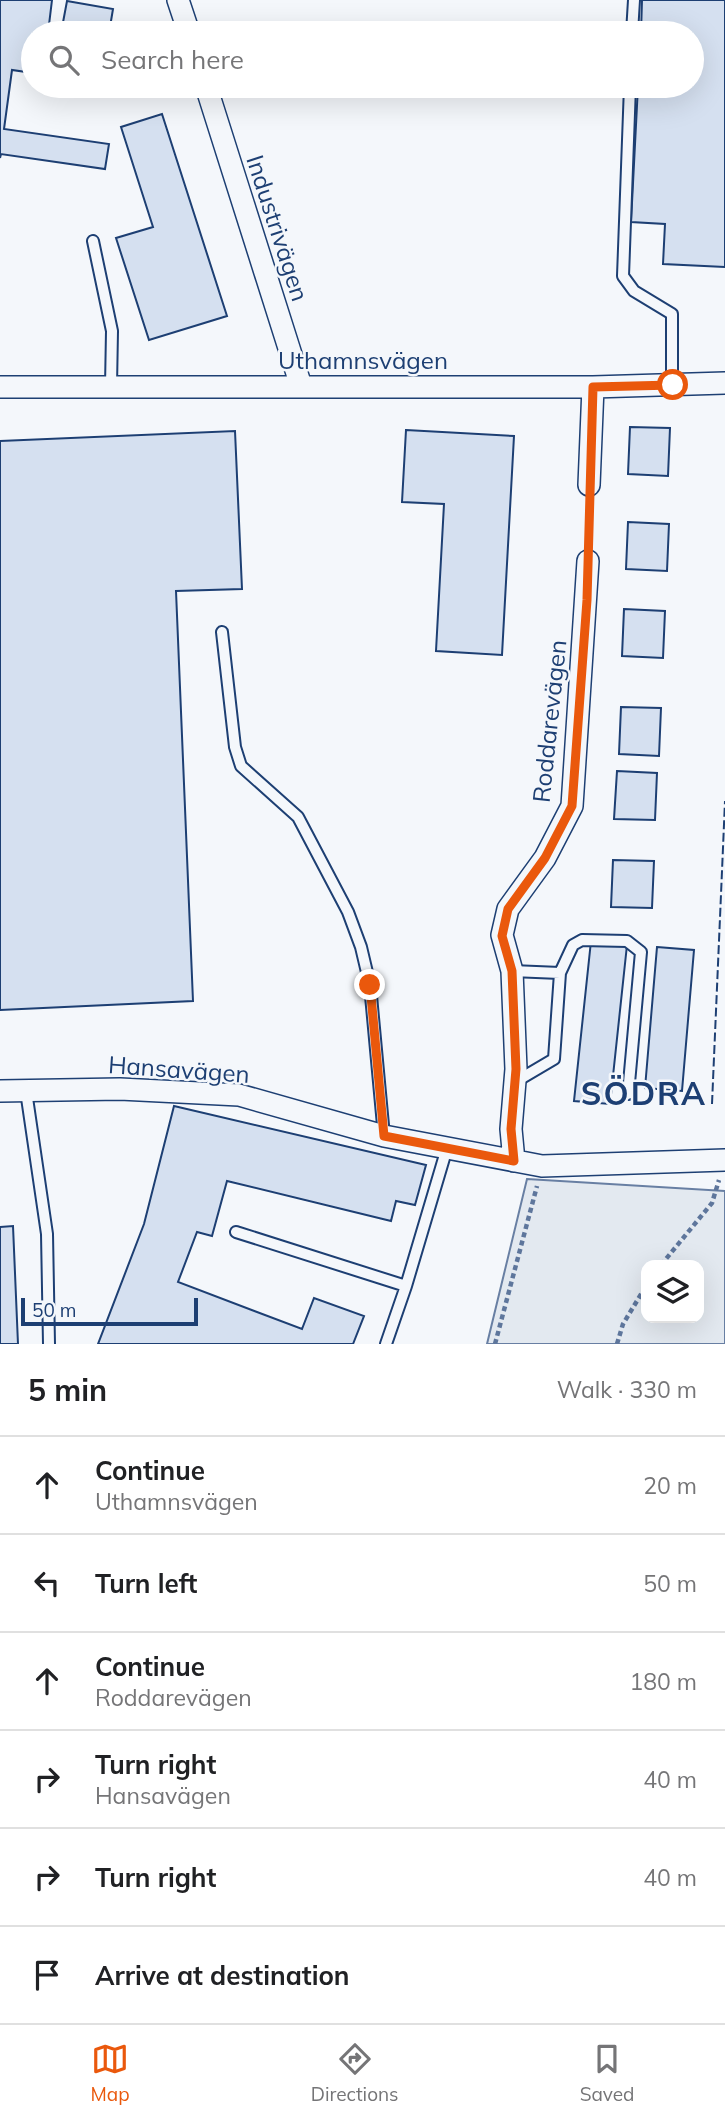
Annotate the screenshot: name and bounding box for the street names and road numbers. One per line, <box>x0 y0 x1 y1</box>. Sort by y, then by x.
street label: Industrivägen <box>240 151 316 305</box>
street label: Uthamnsvägen <box>278 345 448 375</box>
street label: Roddarevägen <box>526 638 572 804</box>
street label: Hansavägen <box>107 1049 251 1089</box>

